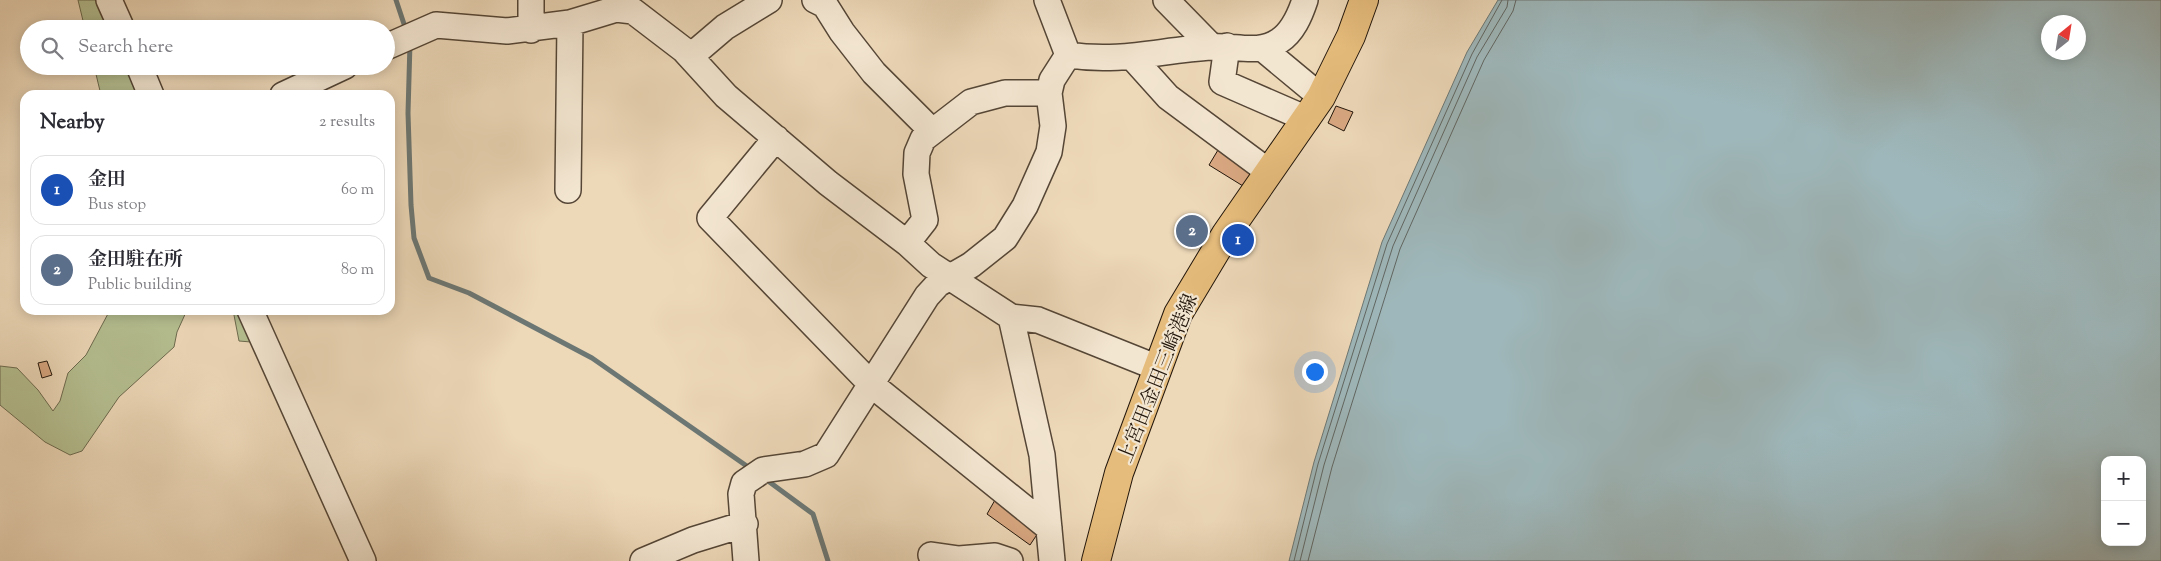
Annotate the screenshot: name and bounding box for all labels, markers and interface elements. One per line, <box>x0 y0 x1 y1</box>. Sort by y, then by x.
north arrow <box>2041 15 2086 60</box>
search box <box>20 20 395 75</box>
icon: search <box>38 34 66 62</box>
text: Search here <box>78 34 173 61</box>
text: Nearby <box>40 108 105 138</box>
text: 2 results <box>319 111 375 134</box>
text: 金田 <box>88 167 126 194</box>
text: 1 <box>54 179 60 202</box>
text: 60 m <box>341 179 374 202</box>
text: Bus stop <box>88 194 146 217</box>
pin: 2 <box>1176 212 1208 250</box>
pin: 1 <box>1222 221 1254 259</box>
text: 金田駐在所 <box>88 247 183 274</box>
text: 2 <box>53 259 61 282</box>
text: 80 m <box>341 259 374 282</box>
text: Public building <box>88 274 192 297</box>
street label: 上宮田金田三崎港線 <box>1112 290 1206 468</box>
your location <box>1302 359 1328 385</box>
map controls <box>2101 456 2146 546</box>
button: + <box>2101 456 2146 501</box>
button: − <box>2101 501 2146 546</box>

